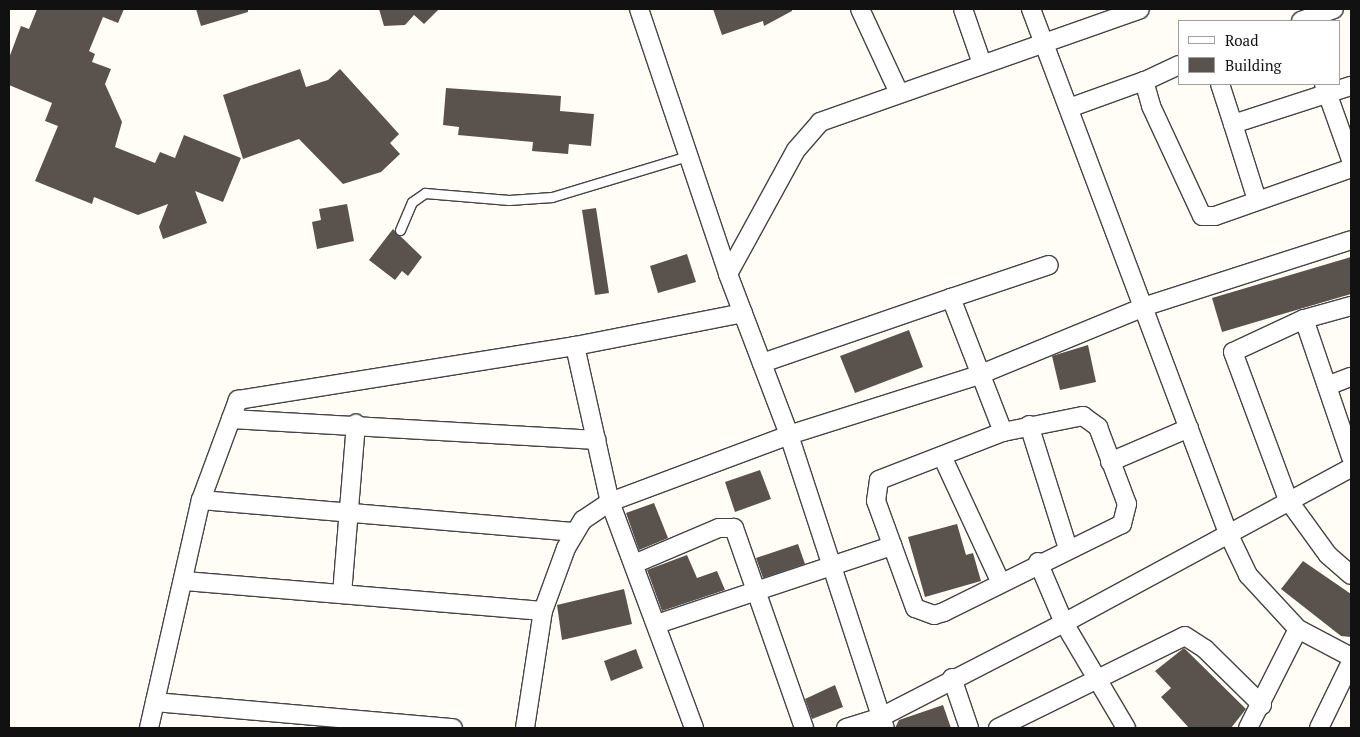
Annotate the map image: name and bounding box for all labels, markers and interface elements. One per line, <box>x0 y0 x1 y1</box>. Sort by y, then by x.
legend <box>1178 20 1340 85</box>
text: Road <box>1225 30 1258 50</box>
text: Building <box>1225 55 1282 75</box>

